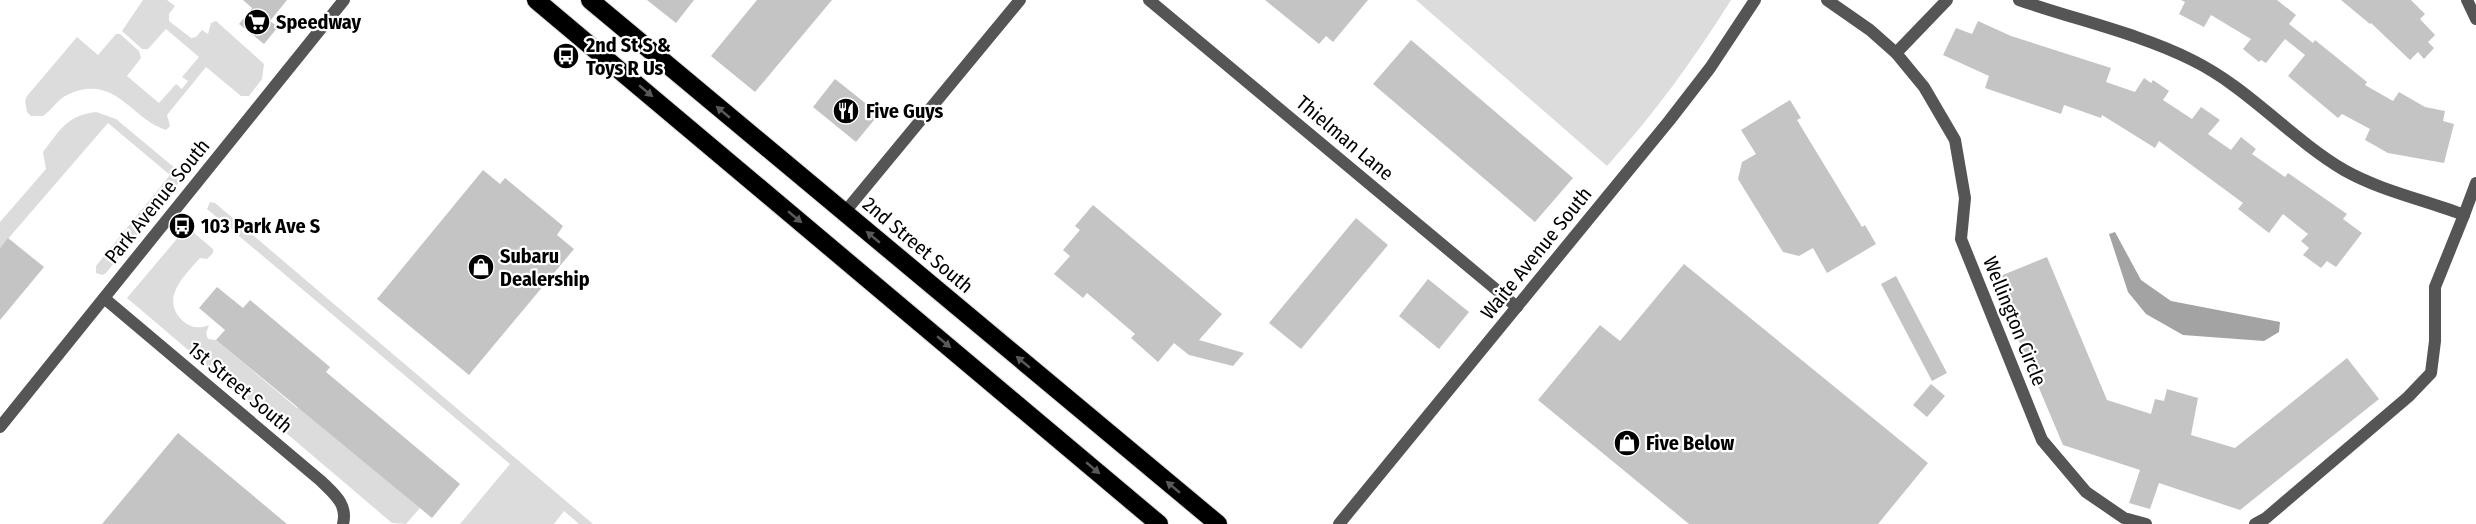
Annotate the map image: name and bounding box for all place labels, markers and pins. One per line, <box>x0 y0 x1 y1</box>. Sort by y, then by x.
supermarket icon: Speedway <box>242 7 272 37</box>
place label: Speedway <box>276 10 361 34</box>
place label: 2nd St S & Toys R Us <box>585 33 671 80</box>
bus stop icon: 2nd St S & Toys R Us <box>551 41 581 71</box>
restaurant icon: Five Guys <box>831 96 861 126</box>
place label: Five Guys <box>866 99 944 123</box>
bus stop icon: 103 Park Ave S <box>167 211 197 241</box>
place label: 103 Park Ave S <box>201 214 320 238</box>
place label: Subaru Dealership <box>500 244 590 291</box>
shop icon: Subaru Dealership <box>466 252 496 282</box>
shop icon: Five Below <box>1612 428 1642 458</box>
place label: Five Below <box>1646 431 1734 455</box>

